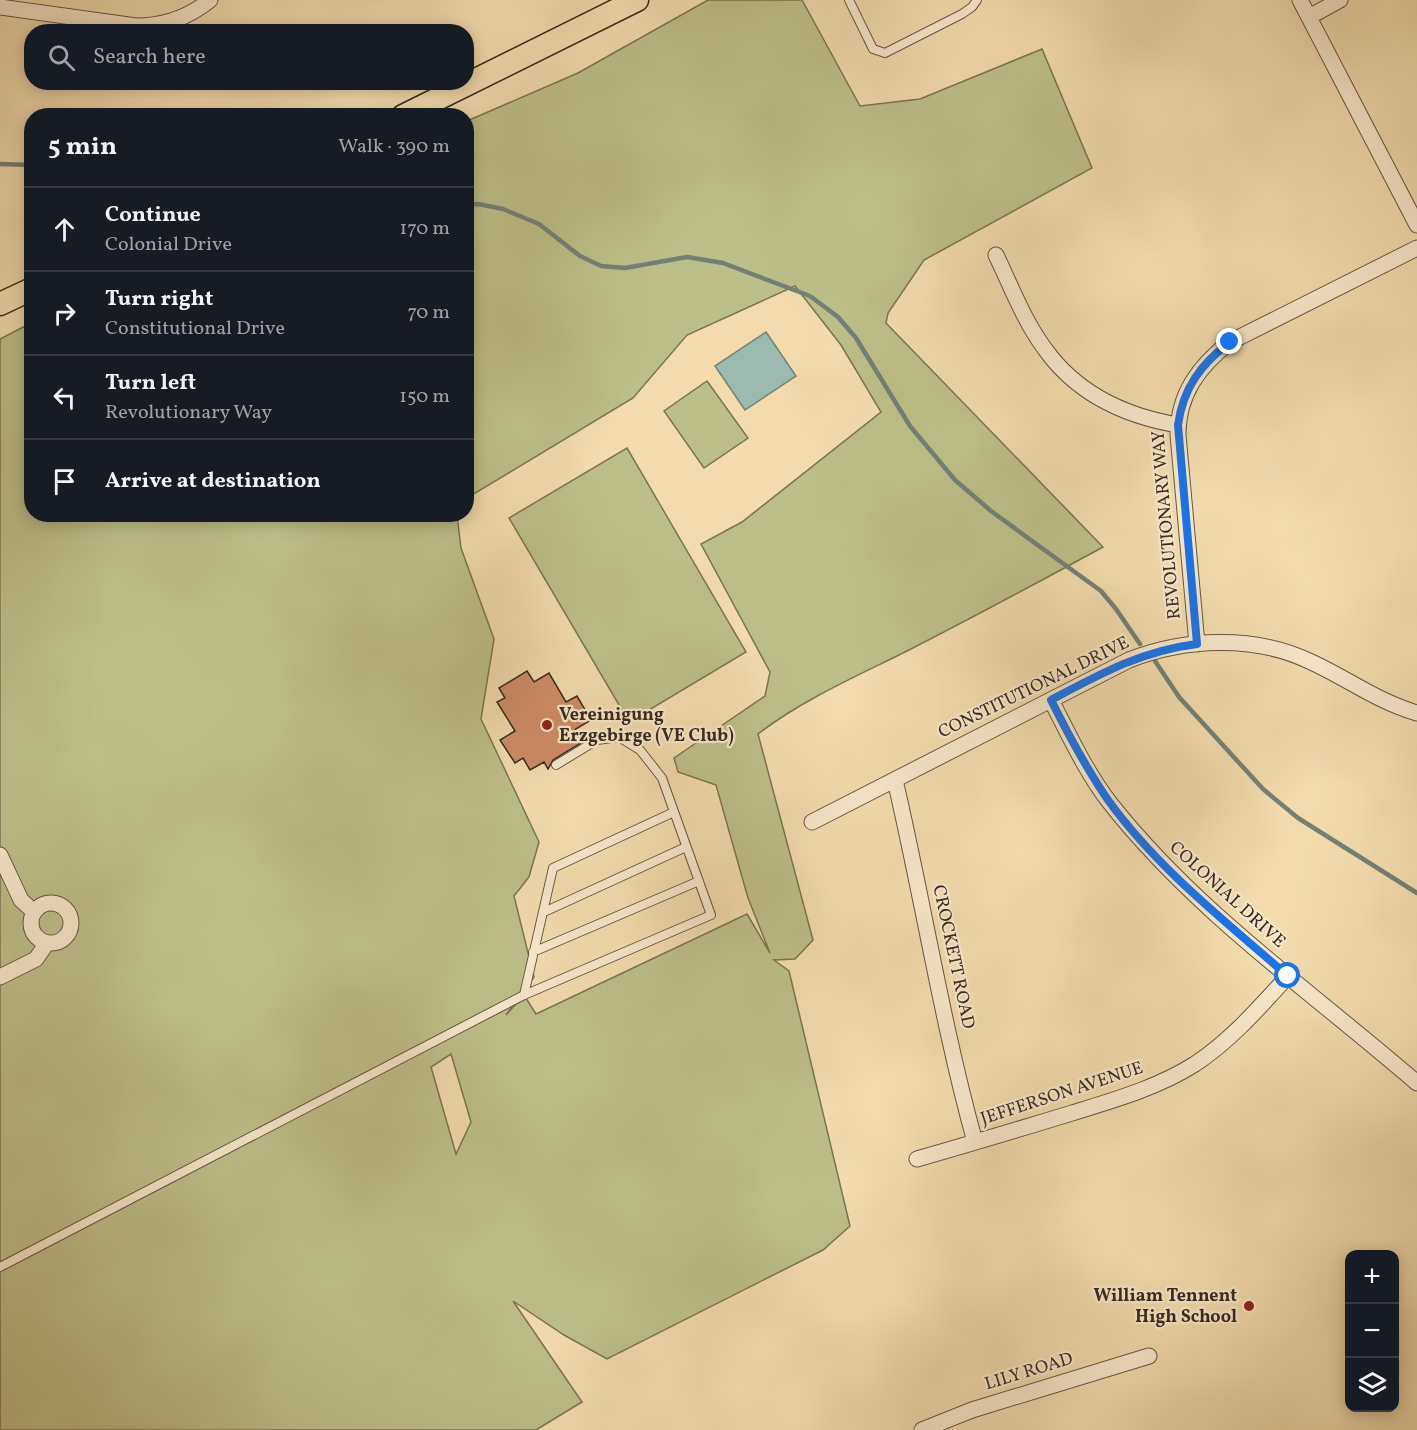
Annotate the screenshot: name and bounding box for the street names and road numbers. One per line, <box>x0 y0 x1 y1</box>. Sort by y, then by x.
street label: REVOLUTIONARY WAY <box>1146 429 1188 621</box>
street label: CONSTITUTIONAL DRIVE <box>934 631 1134 745</box>
street label: COLONIAL DRIVE <box>1163 836 1291 954</box>
street label: CROCKETT ROAD <box>926 883 980 1031</box>
street label: JEFFERSON AVENUE <box>977 1056 1147 1132</box>
street label: LILY ROAD <box>982 1347 1076 1397</box>

